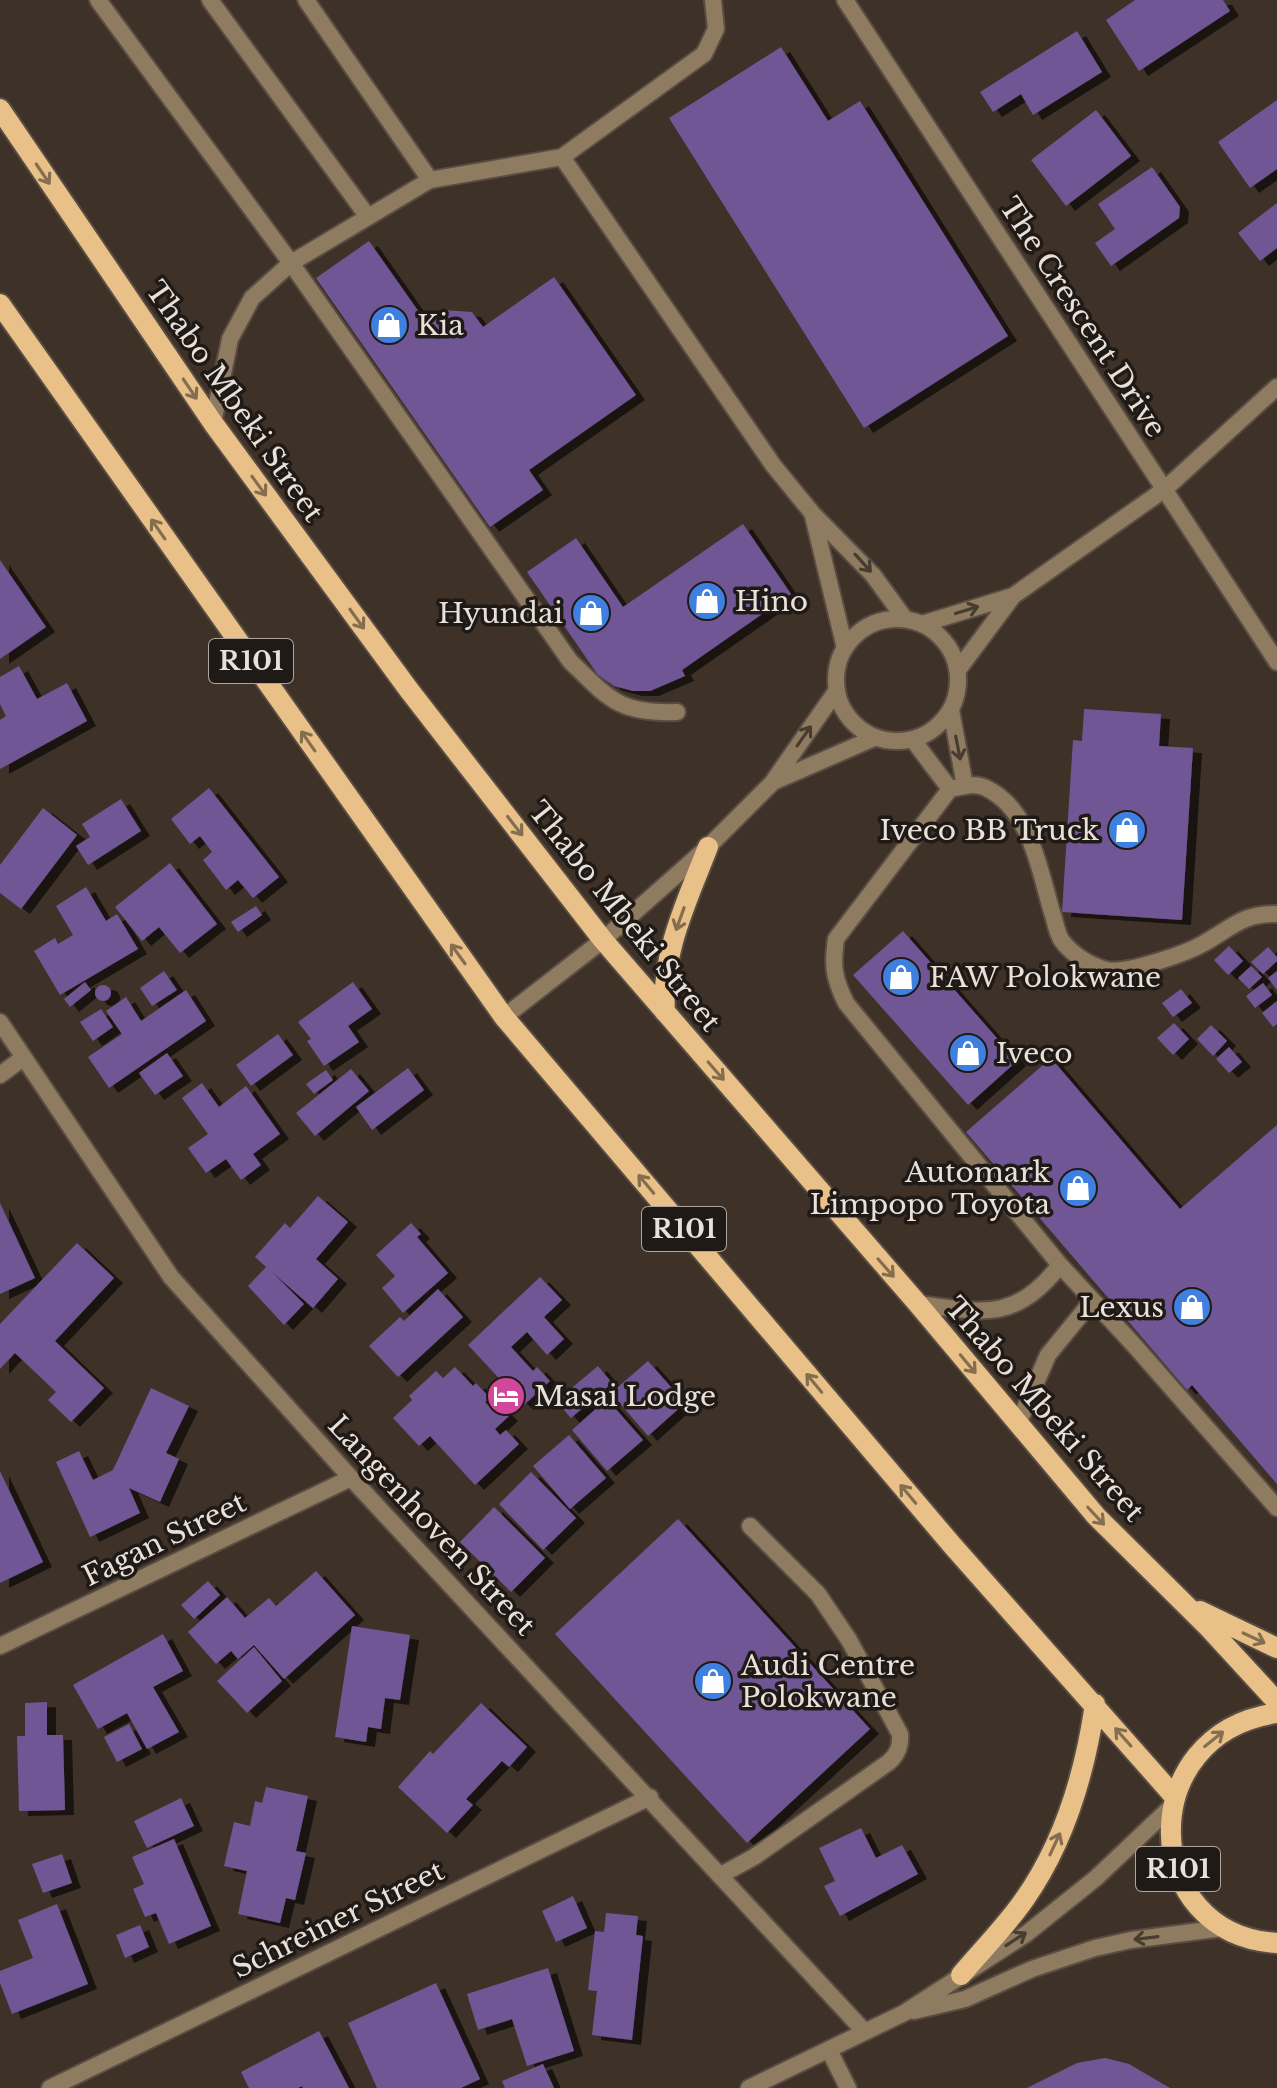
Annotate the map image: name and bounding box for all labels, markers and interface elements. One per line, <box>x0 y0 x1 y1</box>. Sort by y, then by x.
one-way arrow <box>35 163 51 185</box>
street label: The Crescent Drive <box>992 191 1173 444</box>
street label: Thabo Mbeki Street <box>138 274 331 529</box>
shop icon: Kia <box>368 304 410 346</box>
place label: Kia <box>417 308 464 343</box>
one-way arrow <box>181 378 198 400</box>
one-way arrow <box>250 474 267 496</box>
one-way arrow <box>150 518 166 540</box>
one-way arrow <box>853 553 871 573</box>
shop icon: Hino <box>686 580 728 622</box>
place label: Hino <box>735 584 808 619</box>
shop icon: Hyundai <box>570 592 612 634</box>
place label: Hyundai <box>438 596 563 631</box>
one-way arrow <box>955 601 980 616</box>
one-way arrow <box>348 608 365 629</box>
road number: R101 <box>209 639 293 683</box>
one-way arrow <box>796 726 812 748</box>
one-way arrow <box>300 731 316 753</box>
one-way arrow <box>951 735 966 760</box>
street label: Thabo Mbeki Street <box>521 794 728 1039</box>
shop icon: Iveco BB Truck <box>1106 809 1148 851</box>
place label: Iveco BB Truck <box>880 813 1100 848</box>
one-way arrow <box>506 815 523 836</box>
one-way arrow <box>672 906 686 931</box>
one-way arrow <box>449 943 466 965</box>
shop icon: FAW Polokwane <box>880 956 922 998</box>
place label: FAW Polokwane <box>929 960 1161 995</box>
shop icon: Iveco <box>947 1032 989 1074</box>
place label: Iveco <box>996 1036 1073 1071</box>
one-way arrow <box>707 1060 725 1081</box>
place label: Automark Limpopo Toyota <box>809 1155 1051 1222</box>
shop icon: Automark Limpopo Toyota <box>1057 1167 1099 1209</box>
one-way arrow <box>637 1175 655 1195</box>
road number: R101 <box>642 1207 726 1251</box>
one-way arrow <box>877 1257 895 1277</box>
shop icon: Lexus <box>1171 1286 1213 1328</box>
street label: Thabo Mbeki Street <box>938 1290 1152 1529</box>
place label: Lexus <box>1079 1290 1164 1325</box>
one-way arrow <box>959 1353 977 1374</box>
one-way arrow <box>805 1373 823 1393</box>
hotel icon: Masai Lodge <box>485 1375 527 1417</box>
place label: Masai Lodge <box>534 1379 716 1414</box>
street label: Langenhoven Street <box>321 1408 543 1643</box>
one-way arrow <box>899 1484 917 1504</box>
street label: Fagan Street <box>77 1485 252 1594</box>
one-way arrow <box>1087 1505 1105 1525</box>
one-way arrow <box>1242 1632 1266 1647</box>
place label: Audi Centre Polokwane <box>740 1648 915 1715</box>
shop icon: Audi Centre Polokwane <box>692 1660 734 1702</box>
one-way arrow <box>1114 1727 1132 1747</box>
one-way arrow <box>1203 1730 1224 1748</box>
one-way arrow <box>1048 1833 1063 1857</box>
road number: R101 <box>1136 1847 1220 1891</box>
street label: Schreiner Street <box>227 1853 450 1986</box>
one-way arrow <box>1005 1931 1027 1948</box>
one-way arrow <box>1133 1931 1160 1946</box>

